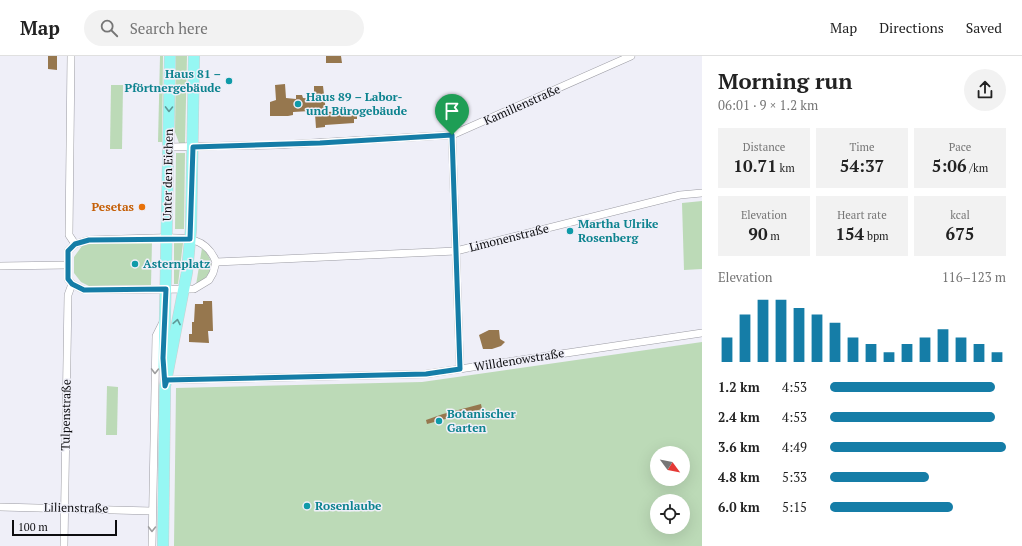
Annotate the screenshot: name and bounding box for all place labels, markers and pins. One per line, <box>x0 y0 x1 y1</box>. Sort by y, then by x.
place label: Haus 81 – Pförtnergebäude <box>125 66 222 95</box>
marker: Haus 81 – Pförtnergebäude <box>224 76 234 86</box>
place label: Haus 89 – Labor- und Bürogebäude <box>306 89 408 118</box>
pin <box>435 94 469 135</box>
marker: Haus 89 – Labor- und Bürogebäude <box>293 99 303 109</box>
place label: Pesetas <box>91 199 135 214</box>
marker: Pesetas <box>137 202 147 212</box>
place label: Martha Ulrike Rosenberg <box>578 216 659 245</box>
marker: Martha Ulrike Rosenberg <box>565 226 575 236</box>
place label: Asternplatz <box>143 256 210 271</box>
marker: Asternplatz <box>130 259 140 269</box>
place label: Botanischer Garten <box>447 406 516 435</box>
marker: Botanischer Garten <box>434 416 444 426</box>
place label: Rosenlaube <box>315 498 382 513</box>
marker: Rosenlaube <box>302 501 312 511</box>

